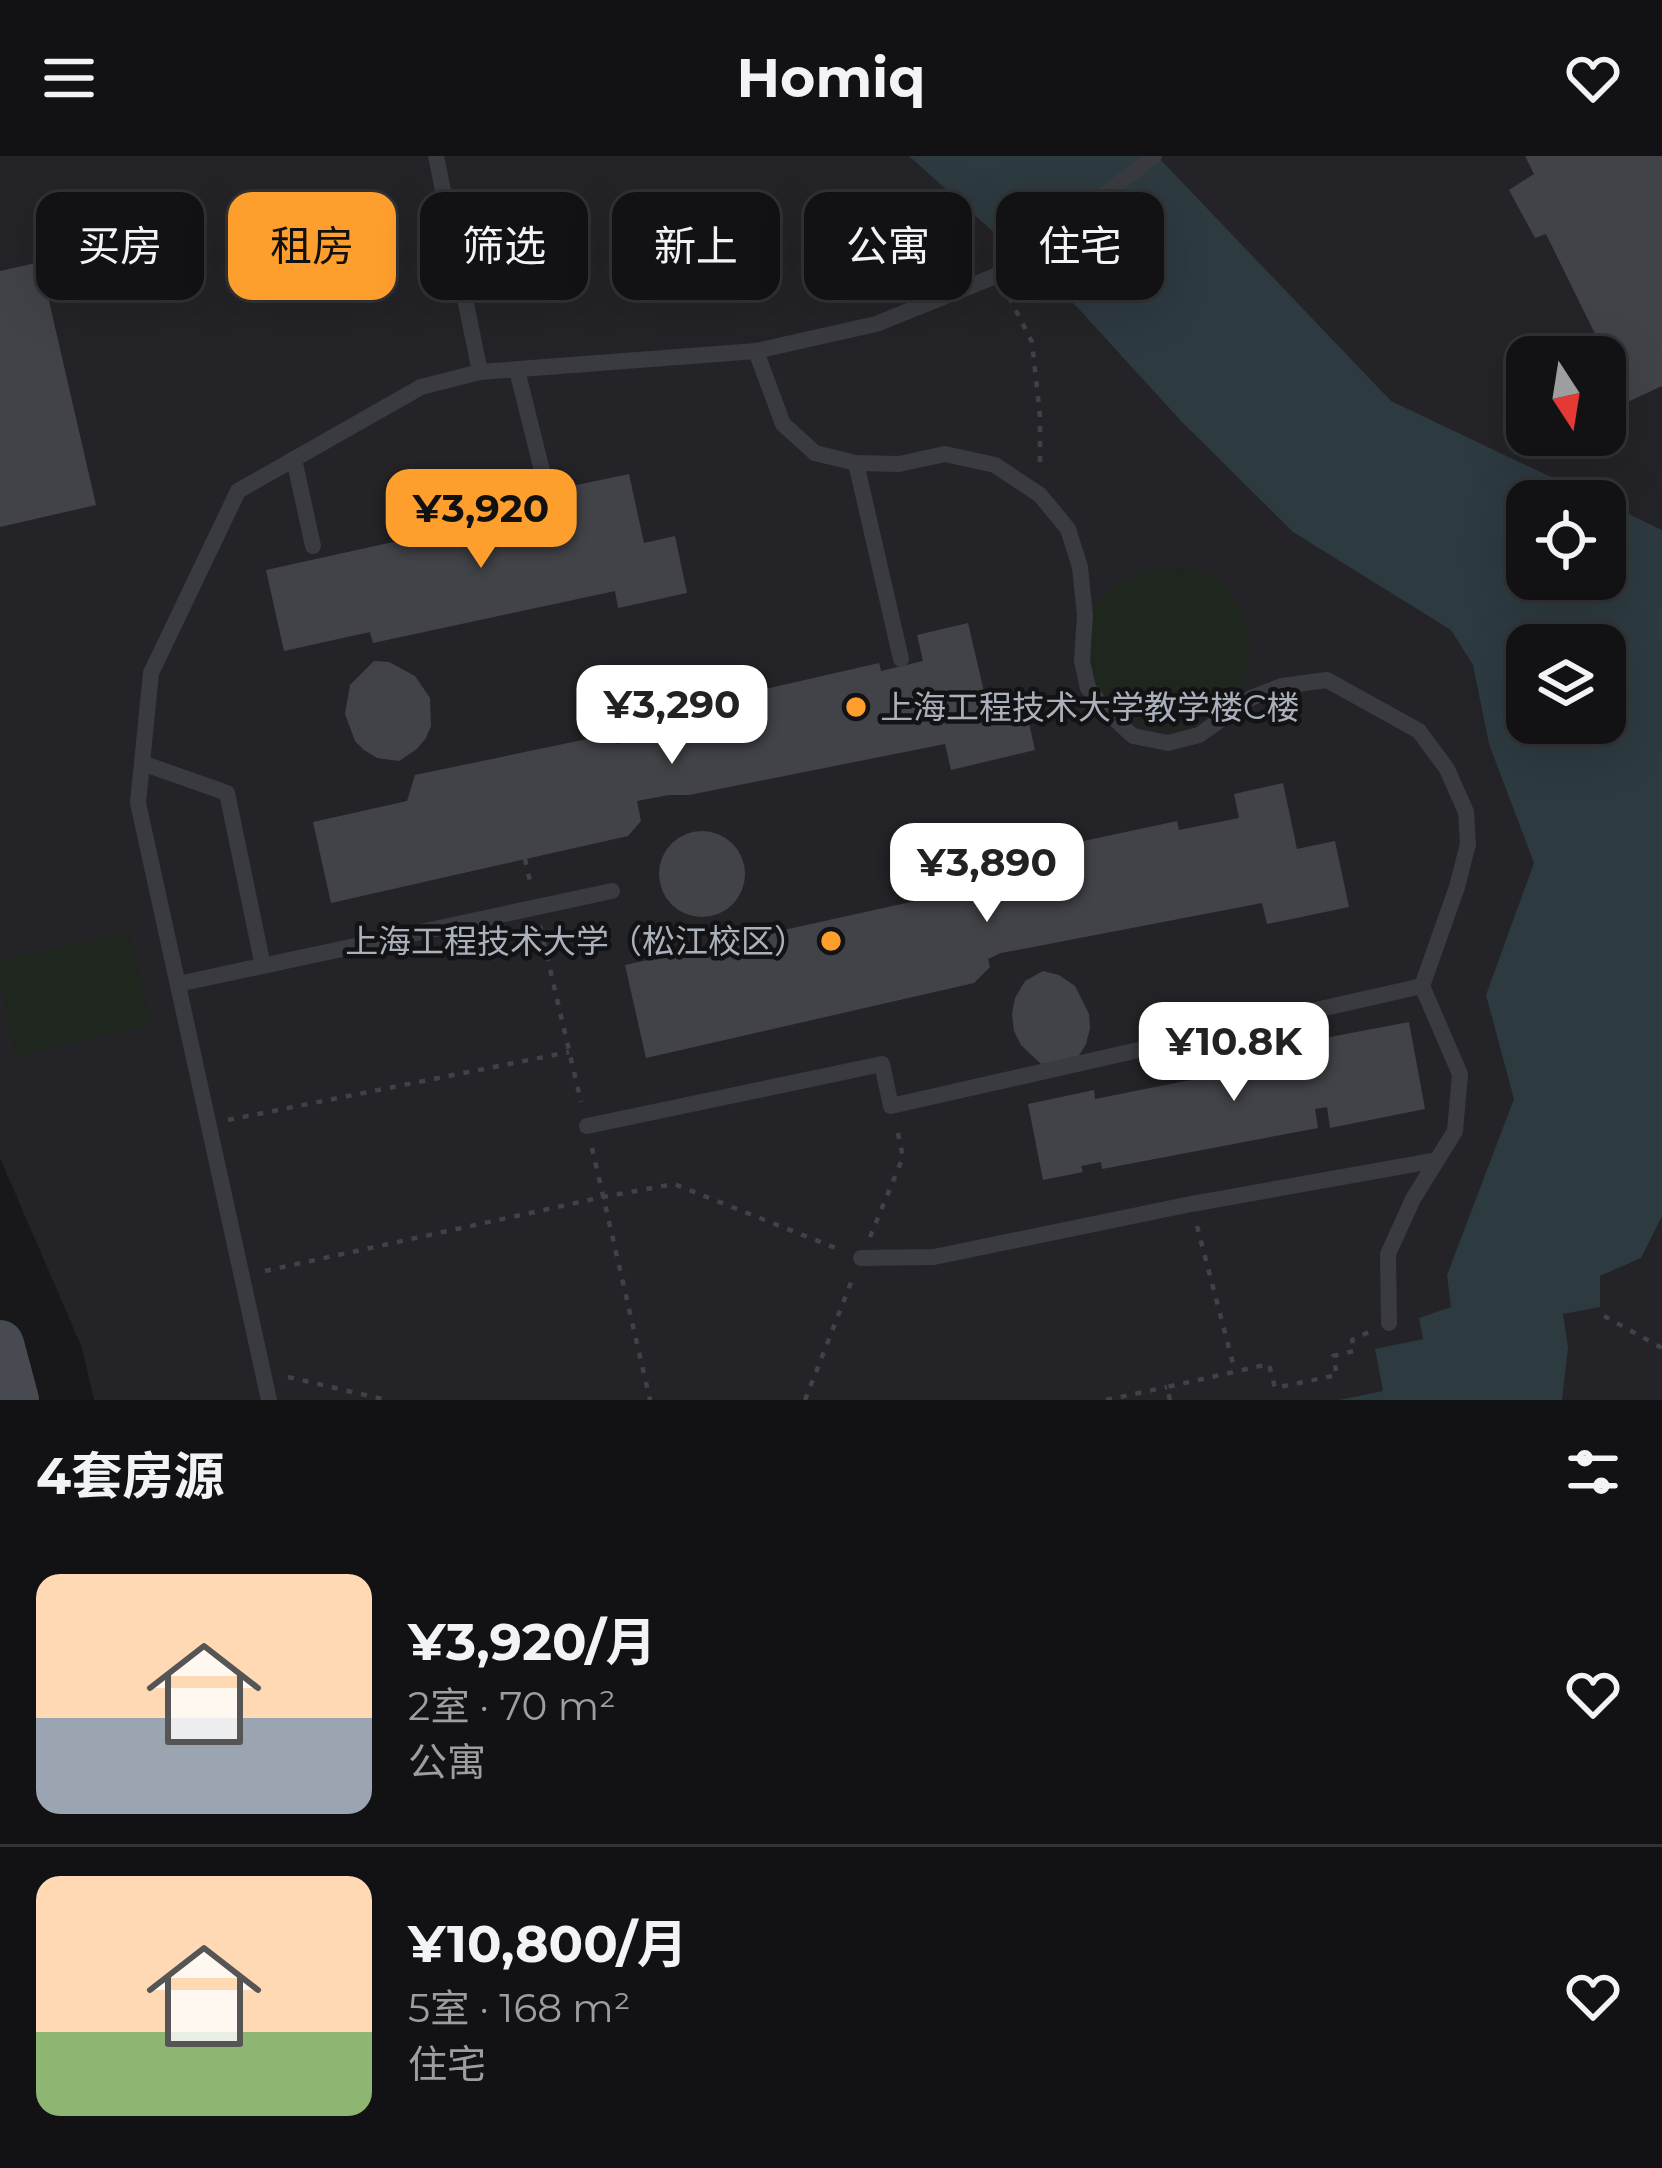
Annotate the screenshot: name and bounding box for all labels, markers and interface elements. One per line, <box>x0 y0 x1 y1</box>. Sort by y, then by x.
icon: menu <box>36 45 102 111</box>
text: Homiq <box>736 45 926 111</box>
icon: heart <box>1560 45 1626 111</box>
chip: 买房 <box>36 192 204 300</box>
chip: 租房 <box>228 192 396 300</box>
chip: 筛选 <box>420 192 588 300</box>
chip: 新上 <box>612 192 780 300</box>
chip: 公寓 <box>804 192 972 300</box>
chip: 住宅 <box>996 192 1164 300</box>
north arrow <box>1506 336 1626 456</box>
map controls <box>1506 336 1626 744</box>
pin: ¥3,920 <box>383 469 579 571</box>
button: locate <box>1506 480 1626 600</box>
text: ¥3,920 <box>413 484 549 532</box>
button: layers <box>1506 624 1626 744</box>
pin: ¥3,290 <box>574 665 770 767</box>
text: ¥3,290 <box>603 680 741 728</box>
place label: 上海工程技术大学教学楼C楼 <box>880 687 1299 727</box>
marker: 上海工程技术大学教学楼C楼 <box>843 694 869 720</box>
pin: ¥3,890 <box>889 823 1085 925</box>
text: ¥3,890 <box>917 838 1057 886</box>
place label: 上海工程技术大学（松江校区） <box>345 921 807 961</box>
marker: 上海工程技术大学（松江校区） <box>818 928 844 954</box>
pin: ¥10.8K <box>1136 1002 1332 1104</box>
text: ¥10.8K <box>1166 1017 1302 1065</box>
icon: filters <box>1560 1439 1626 1505</box>
text: 4套房源 <box>36 1445 224 1507</box>
text: ¥3,920/月 <box>408 1611 657 1673</box>
icon: home <box>132 1622 276 1766</box>
icon: heart <box>1560 1661 1626 1727</box>
text: 2室 · 70 m² <box>408 1682 616 1730</box>
text: 公寓 <box>408 1738 486 1786</box>
text: ¥10,800/月 <box>408 1913 688 1975</box>
icon: home <box>132 1924 276 2068</box>
icon: heart <box>1560 1963 1626 2029</box>
text: 5室 · 168 m² <box>408 1984 630 2032</box>
text: 住宅 <box>408 2040 486 2088</box>

